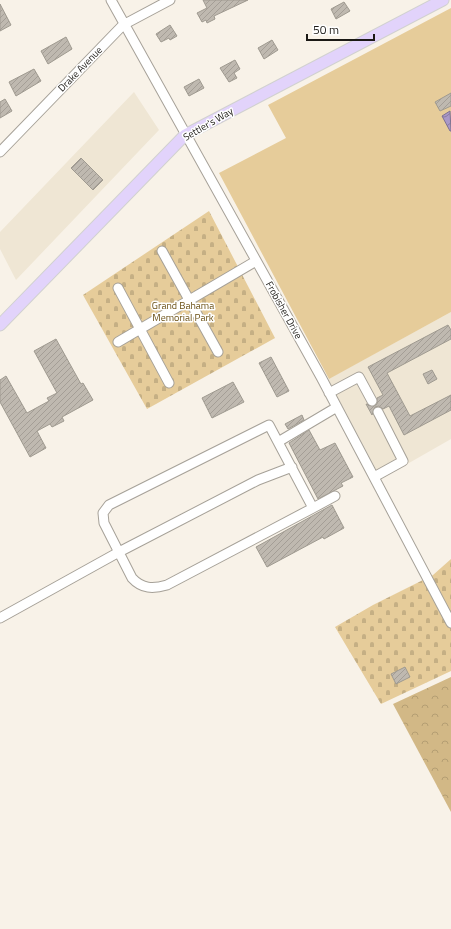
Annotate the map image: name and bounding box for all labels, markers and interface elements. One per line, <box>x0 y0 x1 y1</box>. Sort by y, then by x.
scale bar <box>307 16 374 42</box>
text: 50 m <box>313 20 339 39</box>
street label: Drake Avenue <box>54 43 106 95</box>
street label: Settler's Way <box>180 104 236 144</box>
street label: Frobisher Drive <box>262 278 306 342</box>
park label: Grand Bahama Memorial Park <box>152 298 214 325</box>

